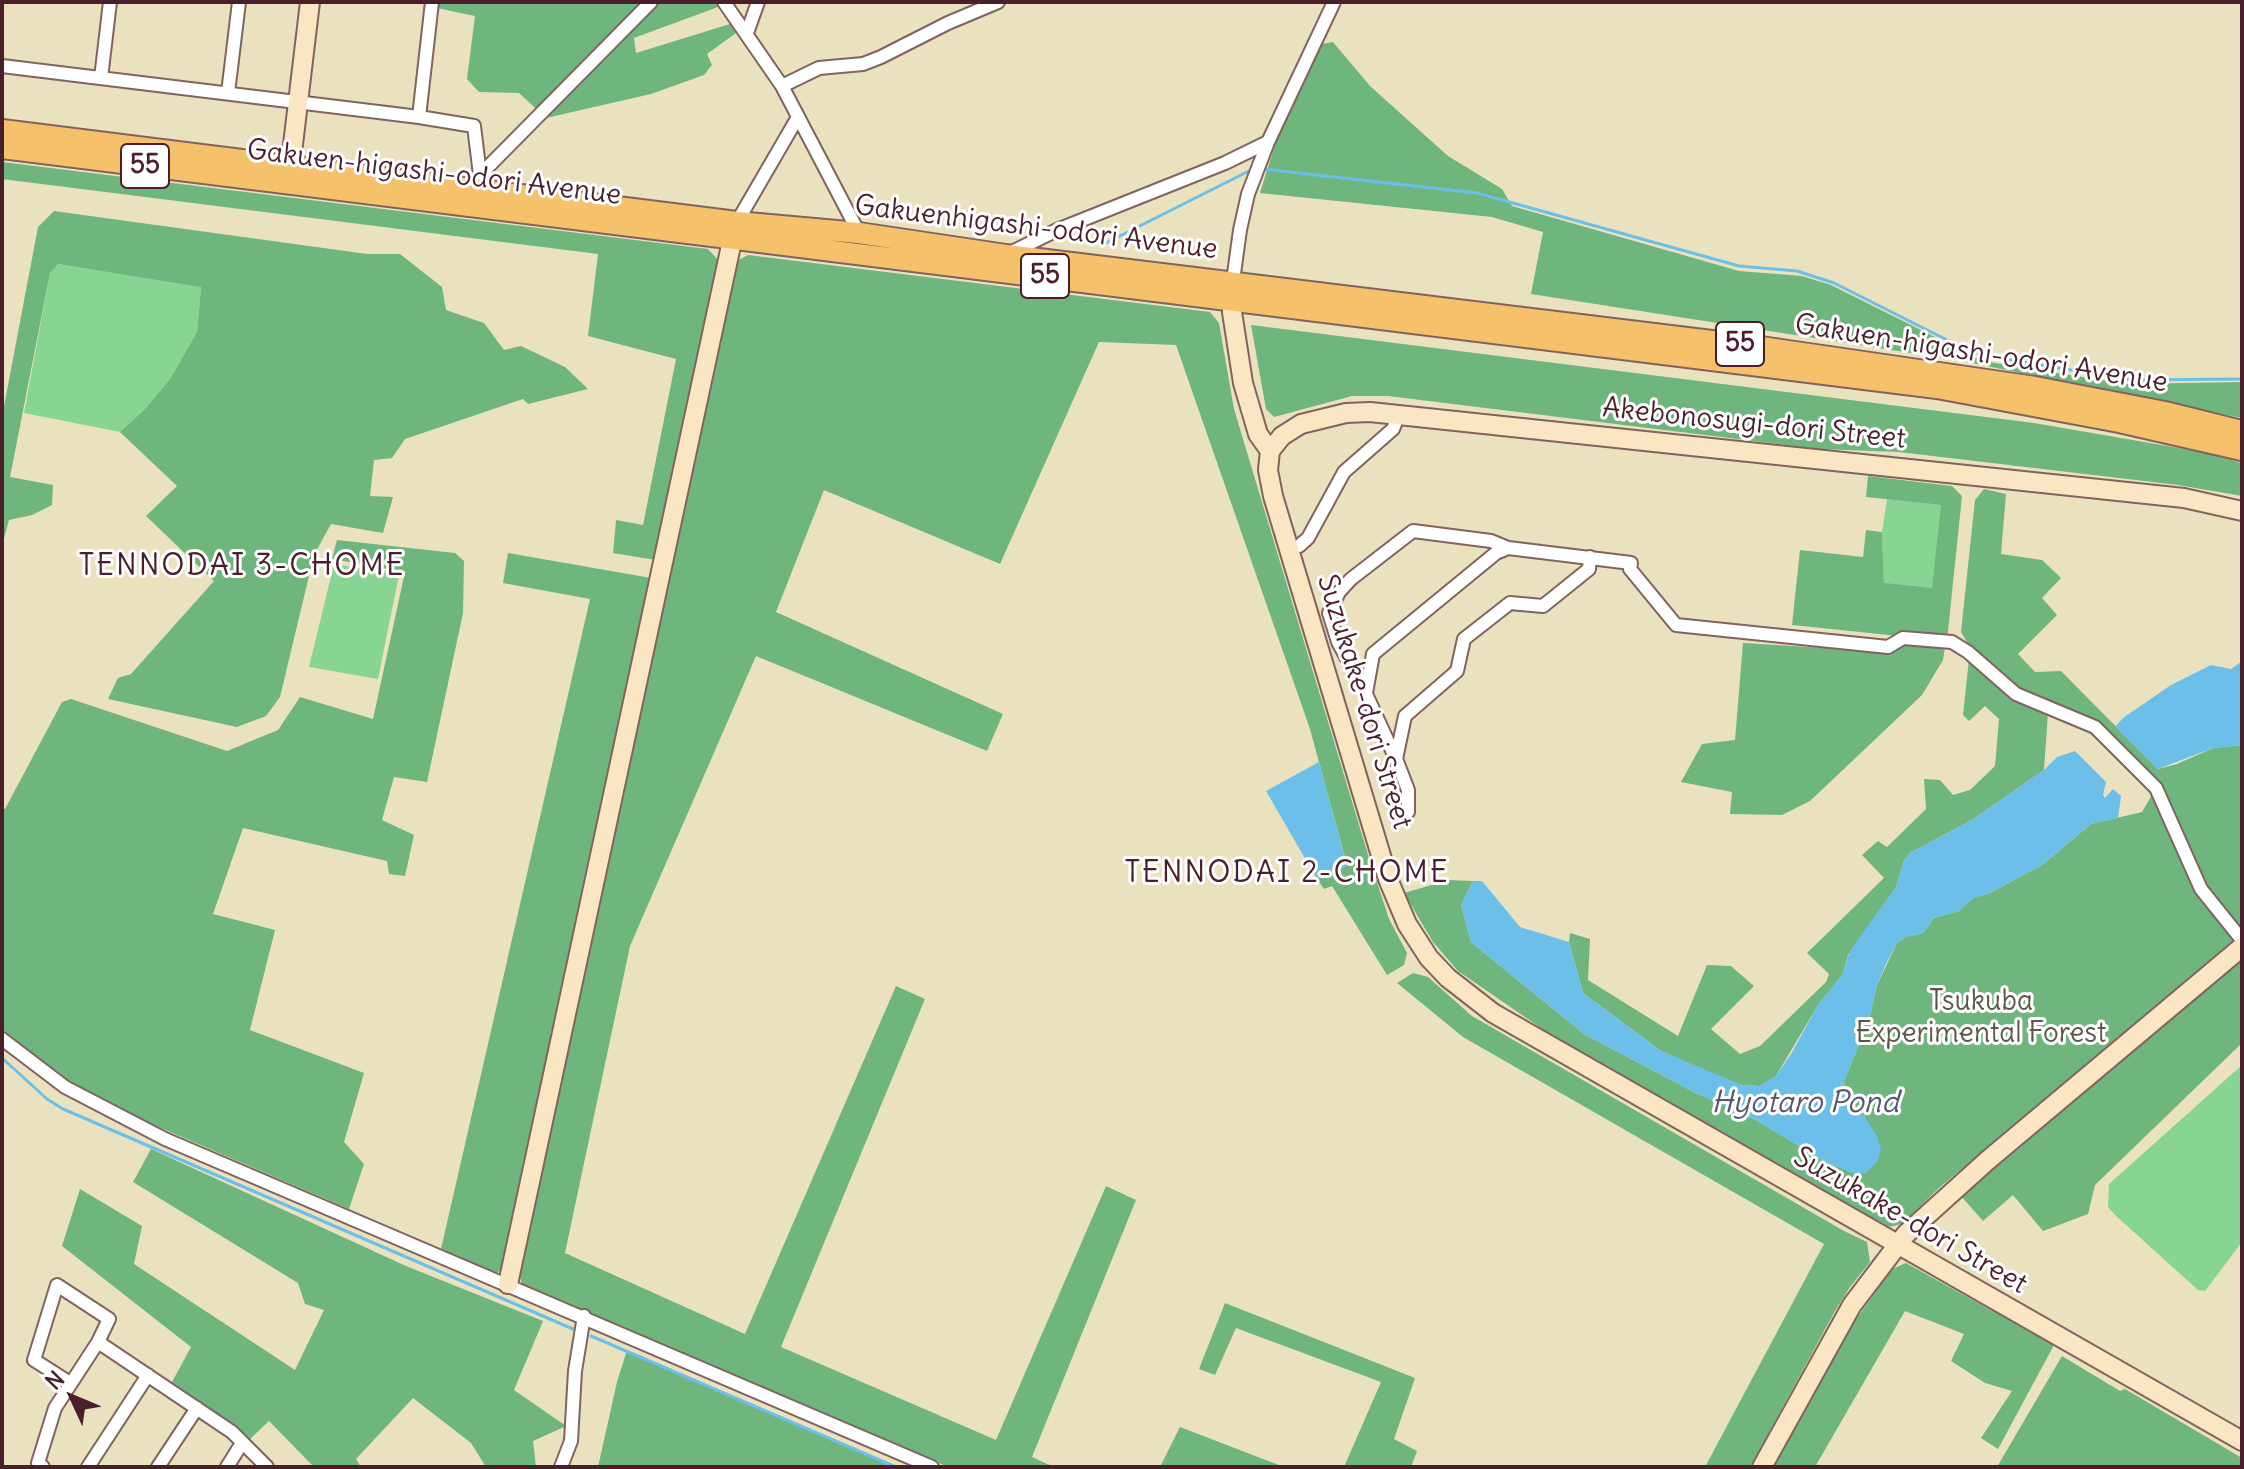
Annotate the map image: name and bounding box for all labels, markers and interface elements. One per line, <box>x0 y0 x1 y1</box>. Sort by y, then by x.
street label: Gakuen-higashi-odori Avenue <box>245 133 623 213</box>
road number: 55 <box>121 144 169 188</box>
street label: Gakuenhigashi-odori Avenue <box>853 189 1219 267</box>
road number: 55 <box>1021 254 1069 298</box>
street label: Gakuen-higashi-odori Avenue <box>1792 308 2170 400</box>
road number: 55 <box>1716 322 1764 366</box>
street label: Akebonosugi-dori Street <box>1601 391 1907 457</box>
district label: TENNODAI 3-CHOME <box>79 548 405 584</box>
street label: Suzukake-dori Street <box>1309 571 1419 833</box>
district label: TENNODAI 2-CHOME <box>1124 855 1450 891</box>
park label: Tsukuba Experimental Forest <box>1856 985 2106 1051</box>
water label: Hyotaro Pond <box>1711 1085 1899 1121</box>
street label: Suzukake-dori Street <box>1787 1140 2033 1302</box>
north arrow <box>32 1357 112 1437</box>
text: N <box>39 1365 70 1396</box>

